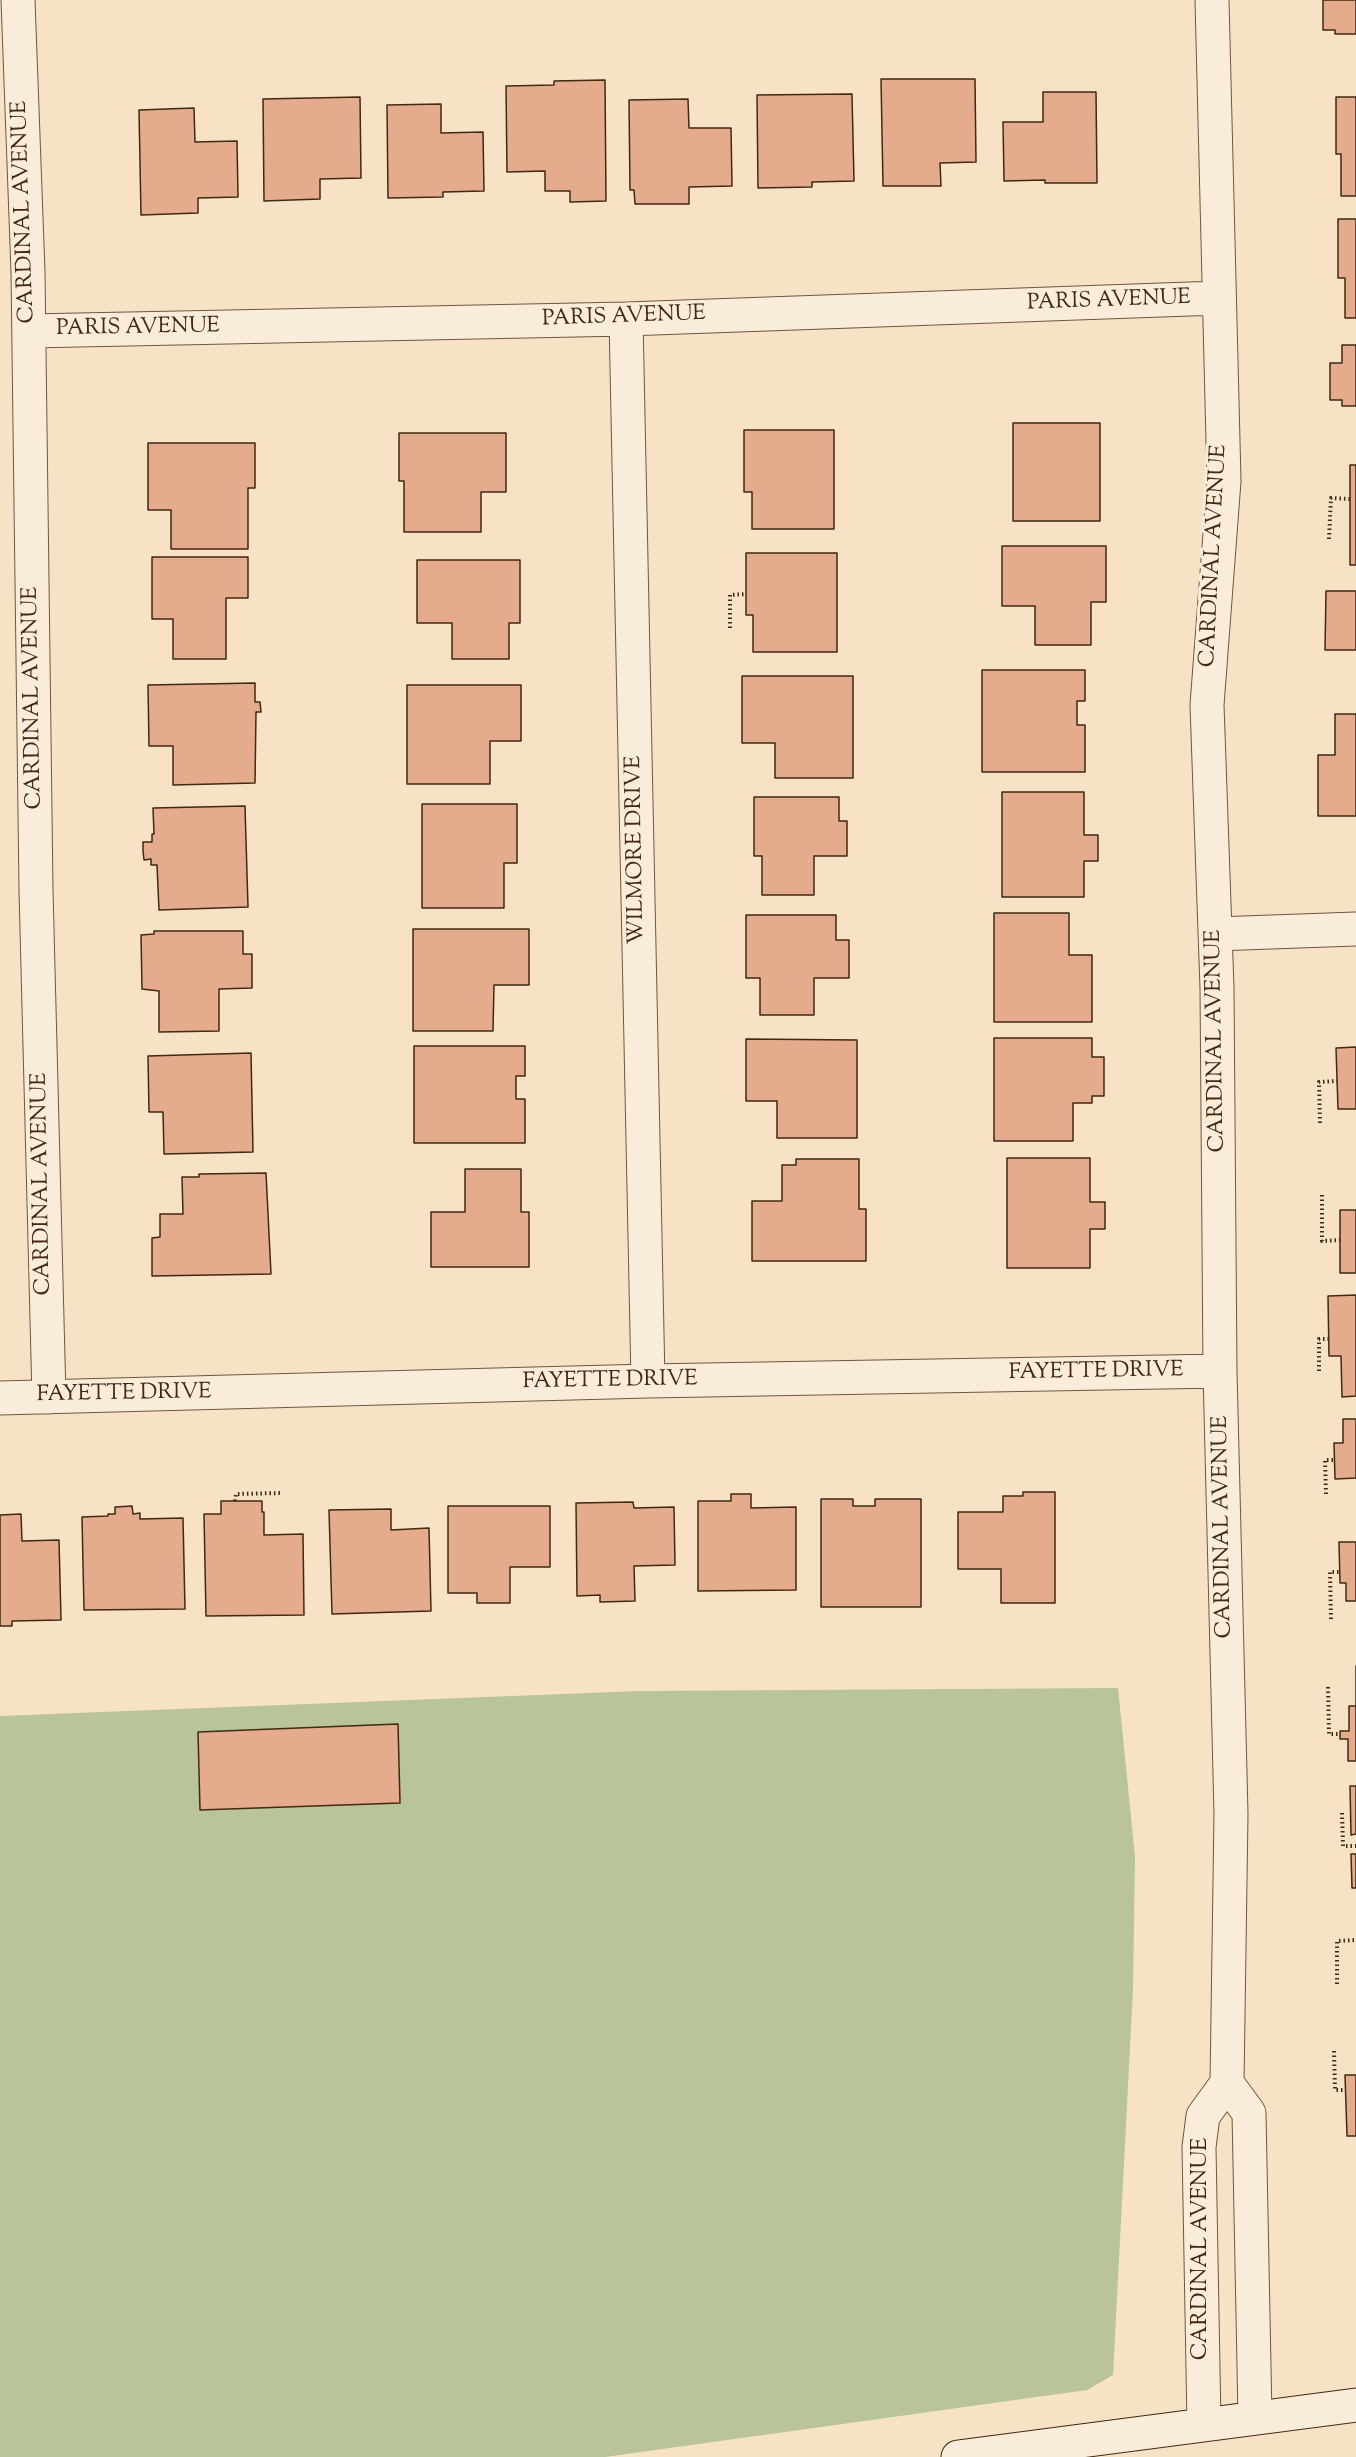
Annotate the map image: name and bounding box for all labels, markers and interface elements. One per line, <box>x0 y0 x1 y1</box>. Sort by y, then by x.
street label: CARDINAL AVENUE <box>8 100 42 324</box>
street label: PARIS AVENUE <box>1027 286 1191 318</box>
street label: PARIS AVENUE <box>542 302 706 334</box>
street label: PARIS AVENUE <box>56 314 220 344</box>
street label: CARDINAL AVENUE <box>1196 444 1234 668</box>
street label: CARDINAL AVENUE <box>19 586 49 810</box>
street label: WILMORE DRIVE <box>622 755 652 945</box>
street label: CARDINAL AVENUE <box>1202 929 1232 1153</box>
street label: CARDINAL AVENUE <box>28 1072 58 1296</box>
street label: FAYETTE DRIVE <box>1008 1358 1184 1388</box>
street label: FAYETTE DRIVE <box>522 1367 698 1397</box>
street label: FAYETTE DRIVE <box>36 1380 212 1410</box>
street label: CARDINAL AVENUE <box>1209 1415 1239 1639</box>
street label: CARDINAL AVENUE <box>1189 2138 1215 2360</box>

